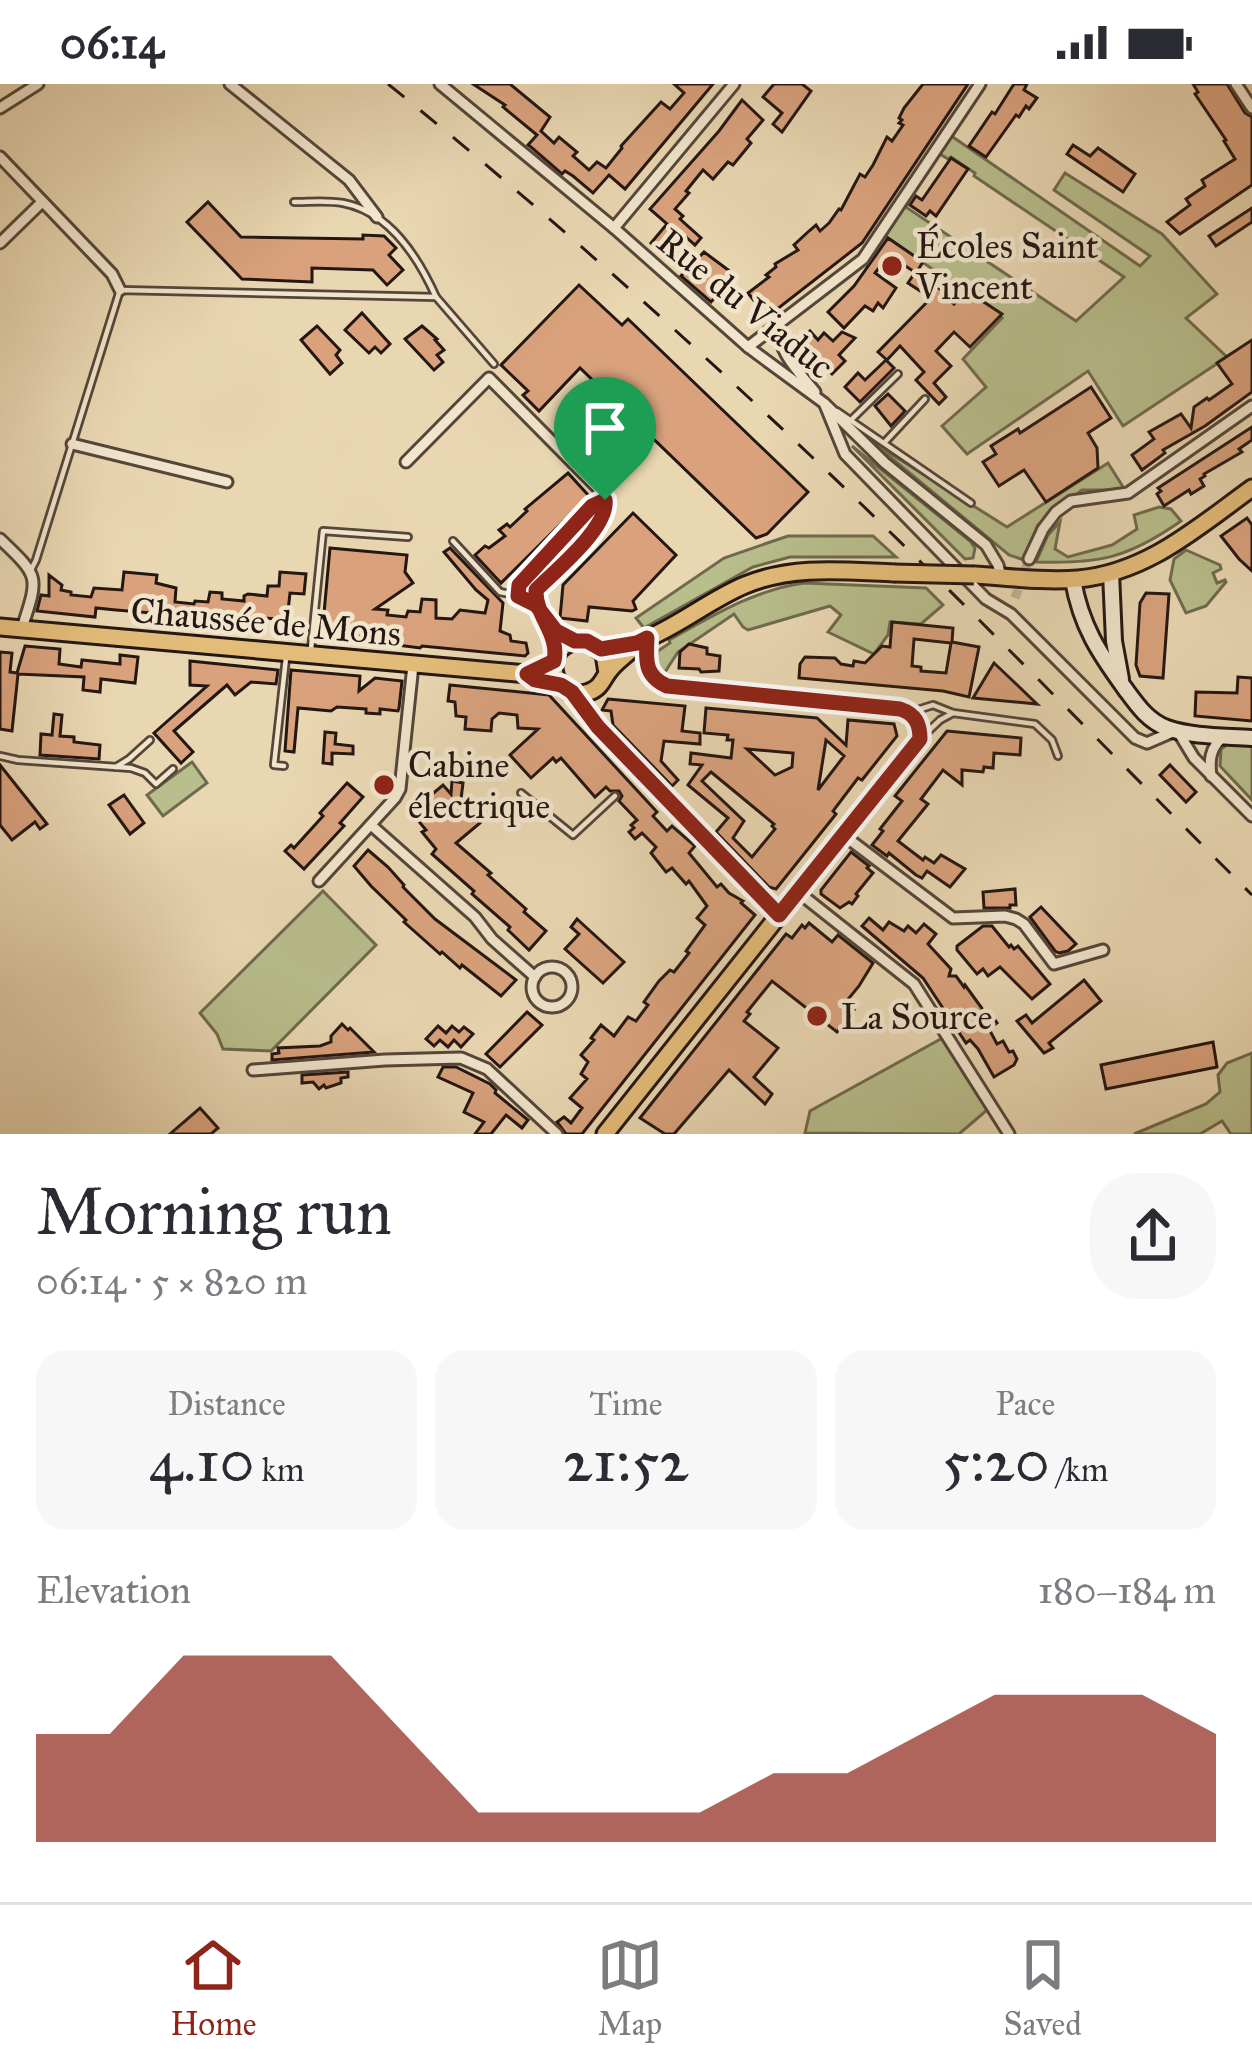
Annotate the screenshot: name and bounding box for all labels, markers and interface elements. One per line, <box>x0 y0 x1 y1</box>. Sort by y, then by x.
text: 06:14 <box>60 15 163 70</box>
street label: Rue du Viaduc <box>648 219 843 388</box>
place label: Écoles Saint Vincent <box>915 223 1099 309</box>
marker: Écoles Saint Vincent <box>879 253 905 279</box>
pin <box>554 377 656 500</box>
icon: arrive <box>572 395 638 461</box>
street label: Chaussée de Mons <box>129 588 403 656</box>
place label: Cabine électrique <box>408 743 550 828</box>
marker: Cabine électrique <box>371 772 397 798</box>
place label: La Source <box>841 995 992 1039</box>
marker: La Source <box>804 1003 830 1029</box>
text: Morning run <box>36 1171 392 1252</box>
button: share <box>1090 1173 1216 1299</box>
text: 06:14 · 5 × 820 m <box>36 1257 308 1305</box>
text: Distance <box>168 1384 286 1424</box>
text: Time <box>589 1384 663 1424</box>
text: Pace <box>995 1384 1055 1424</box>
text: 4.10 <box>149 1424 254 1497</box>
text: 21:52 <box>563 1424 689 1497</box>
text: 5:20 <box>942 1424 1050 1497</box>
text: km <box>254 1450 305 1490</box>
text: /km <box>1050 1450 1109 1490</box>
text: Elevation <box>36 1566 191 1614</box>
text: 180–184 m <box>1038 1566 1216 1614</box>
tab: Home <box>170 1932 257 2044</box>
tab: Map <box>597 1932 663 2044</box>
tab: Saved <box>1003 1932 1082 2044</box>

